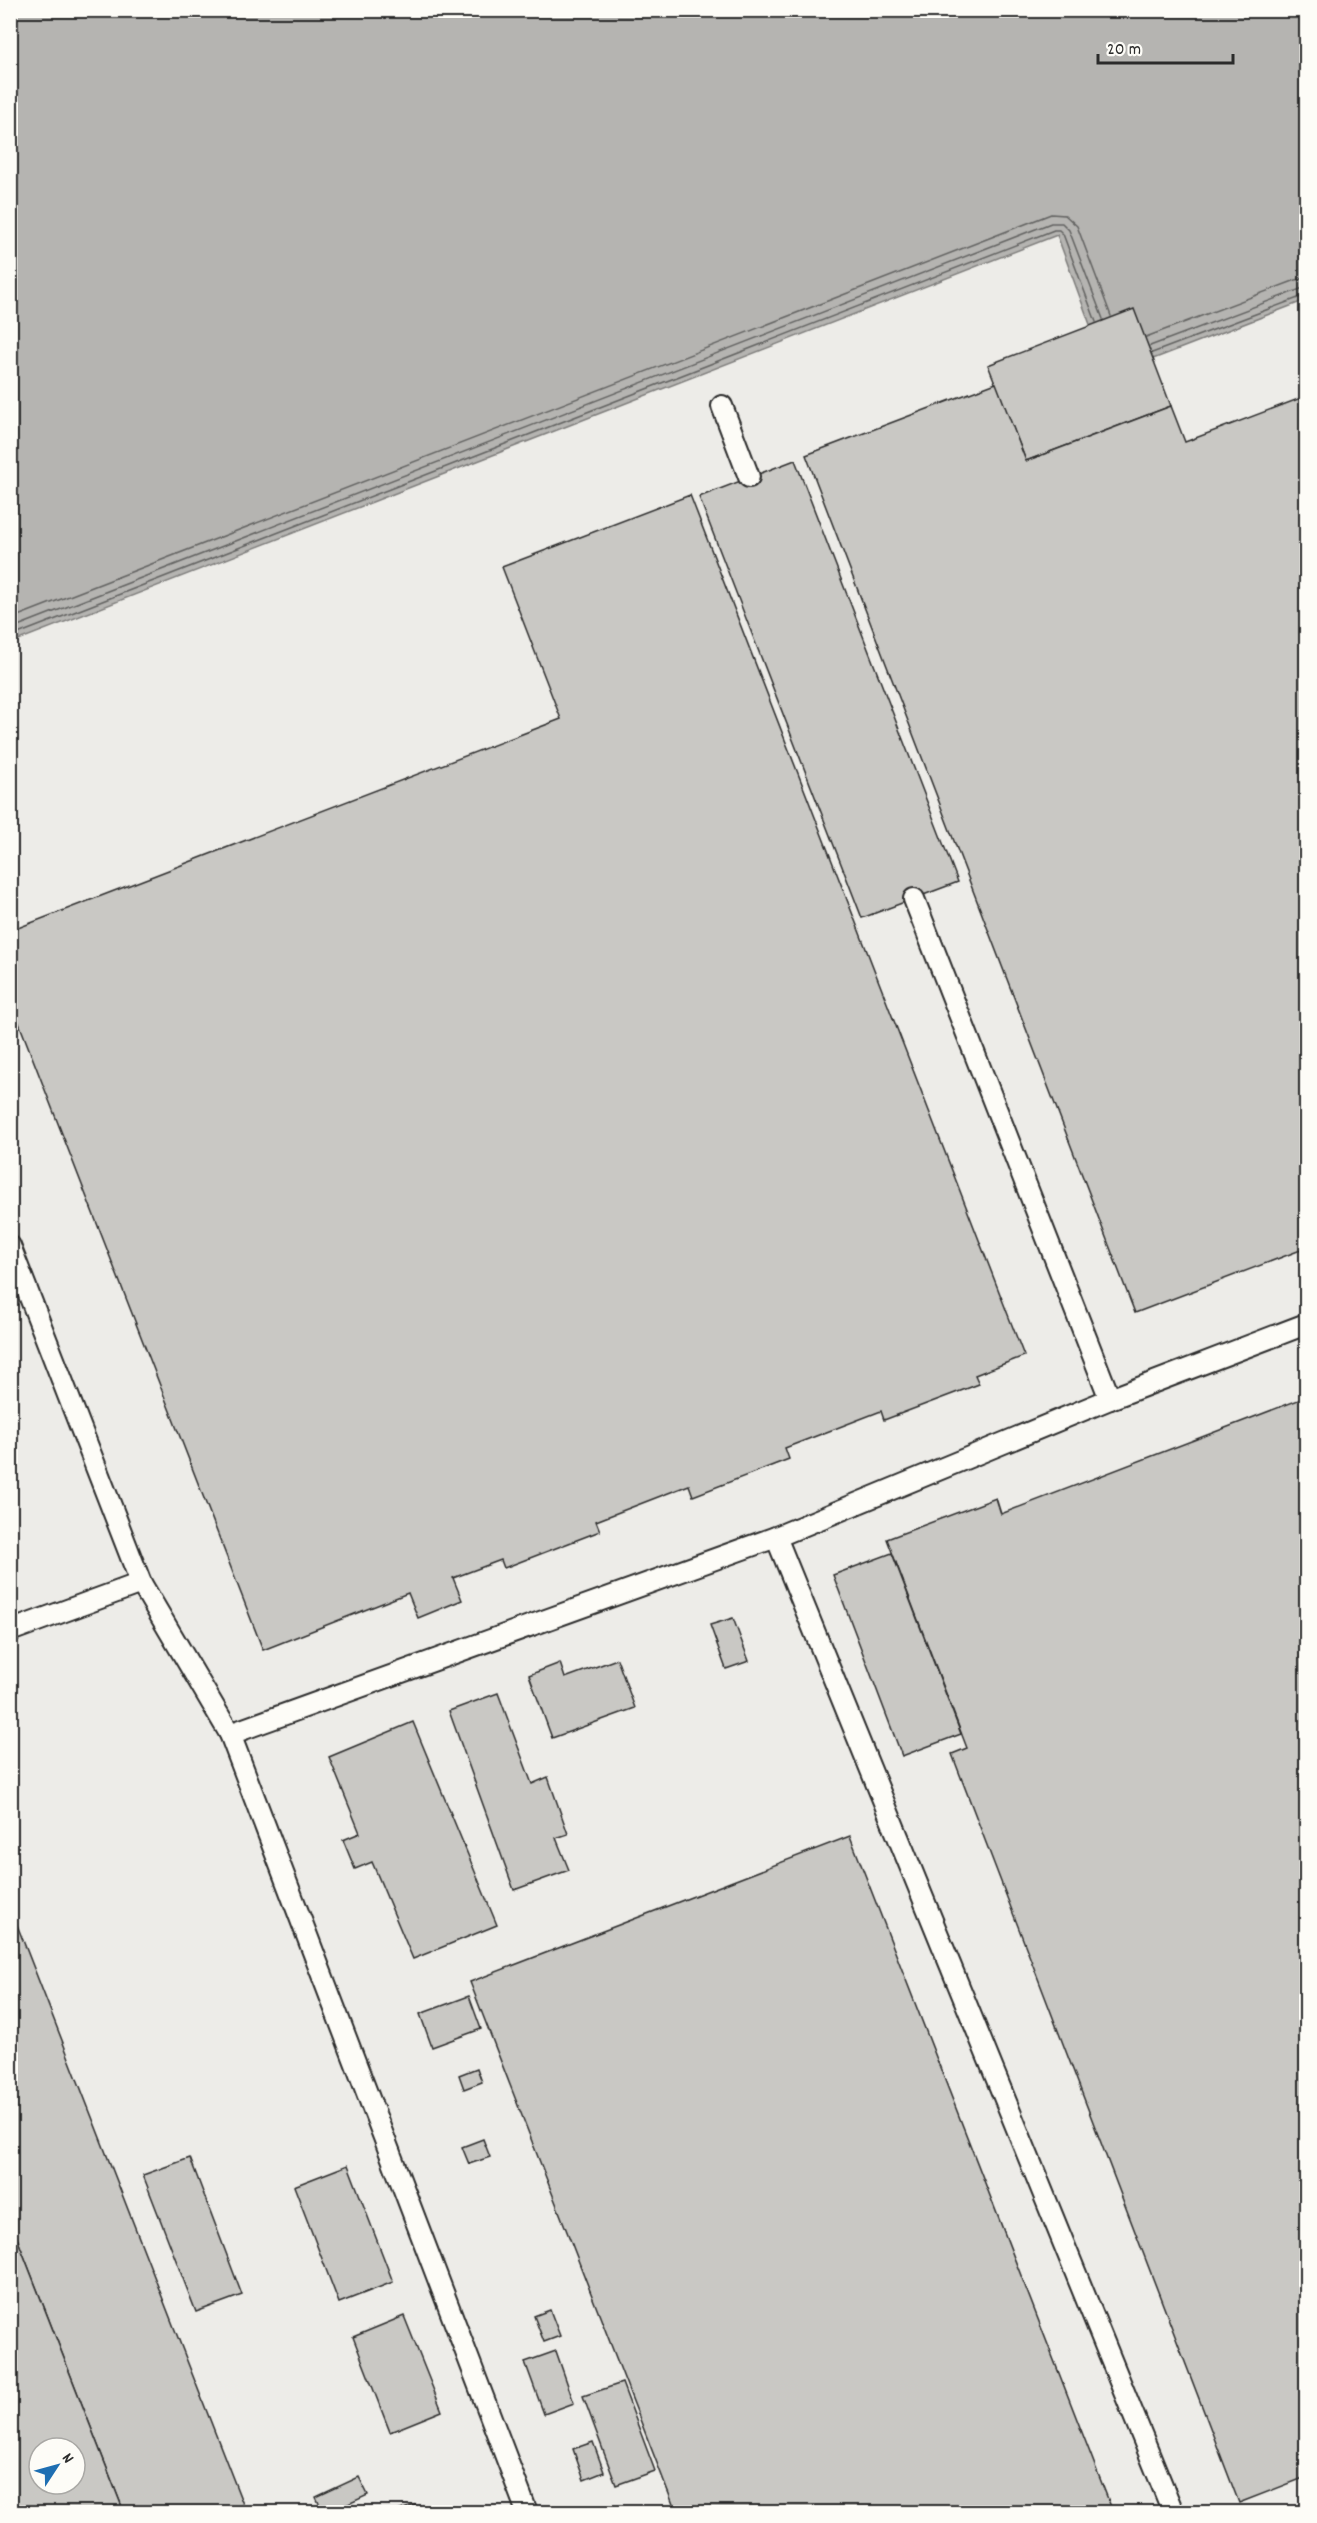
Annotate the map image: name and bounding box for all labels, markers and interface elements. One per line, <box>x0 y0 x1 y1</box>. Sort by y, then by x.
scale bar <box>1098 27 1233 65</box>
text: 20 m <box>1107 38 1141 63</box>
north arrow <box>27 2436 87 2496</box>
text: N <box>55 2449 79 2469</box>

